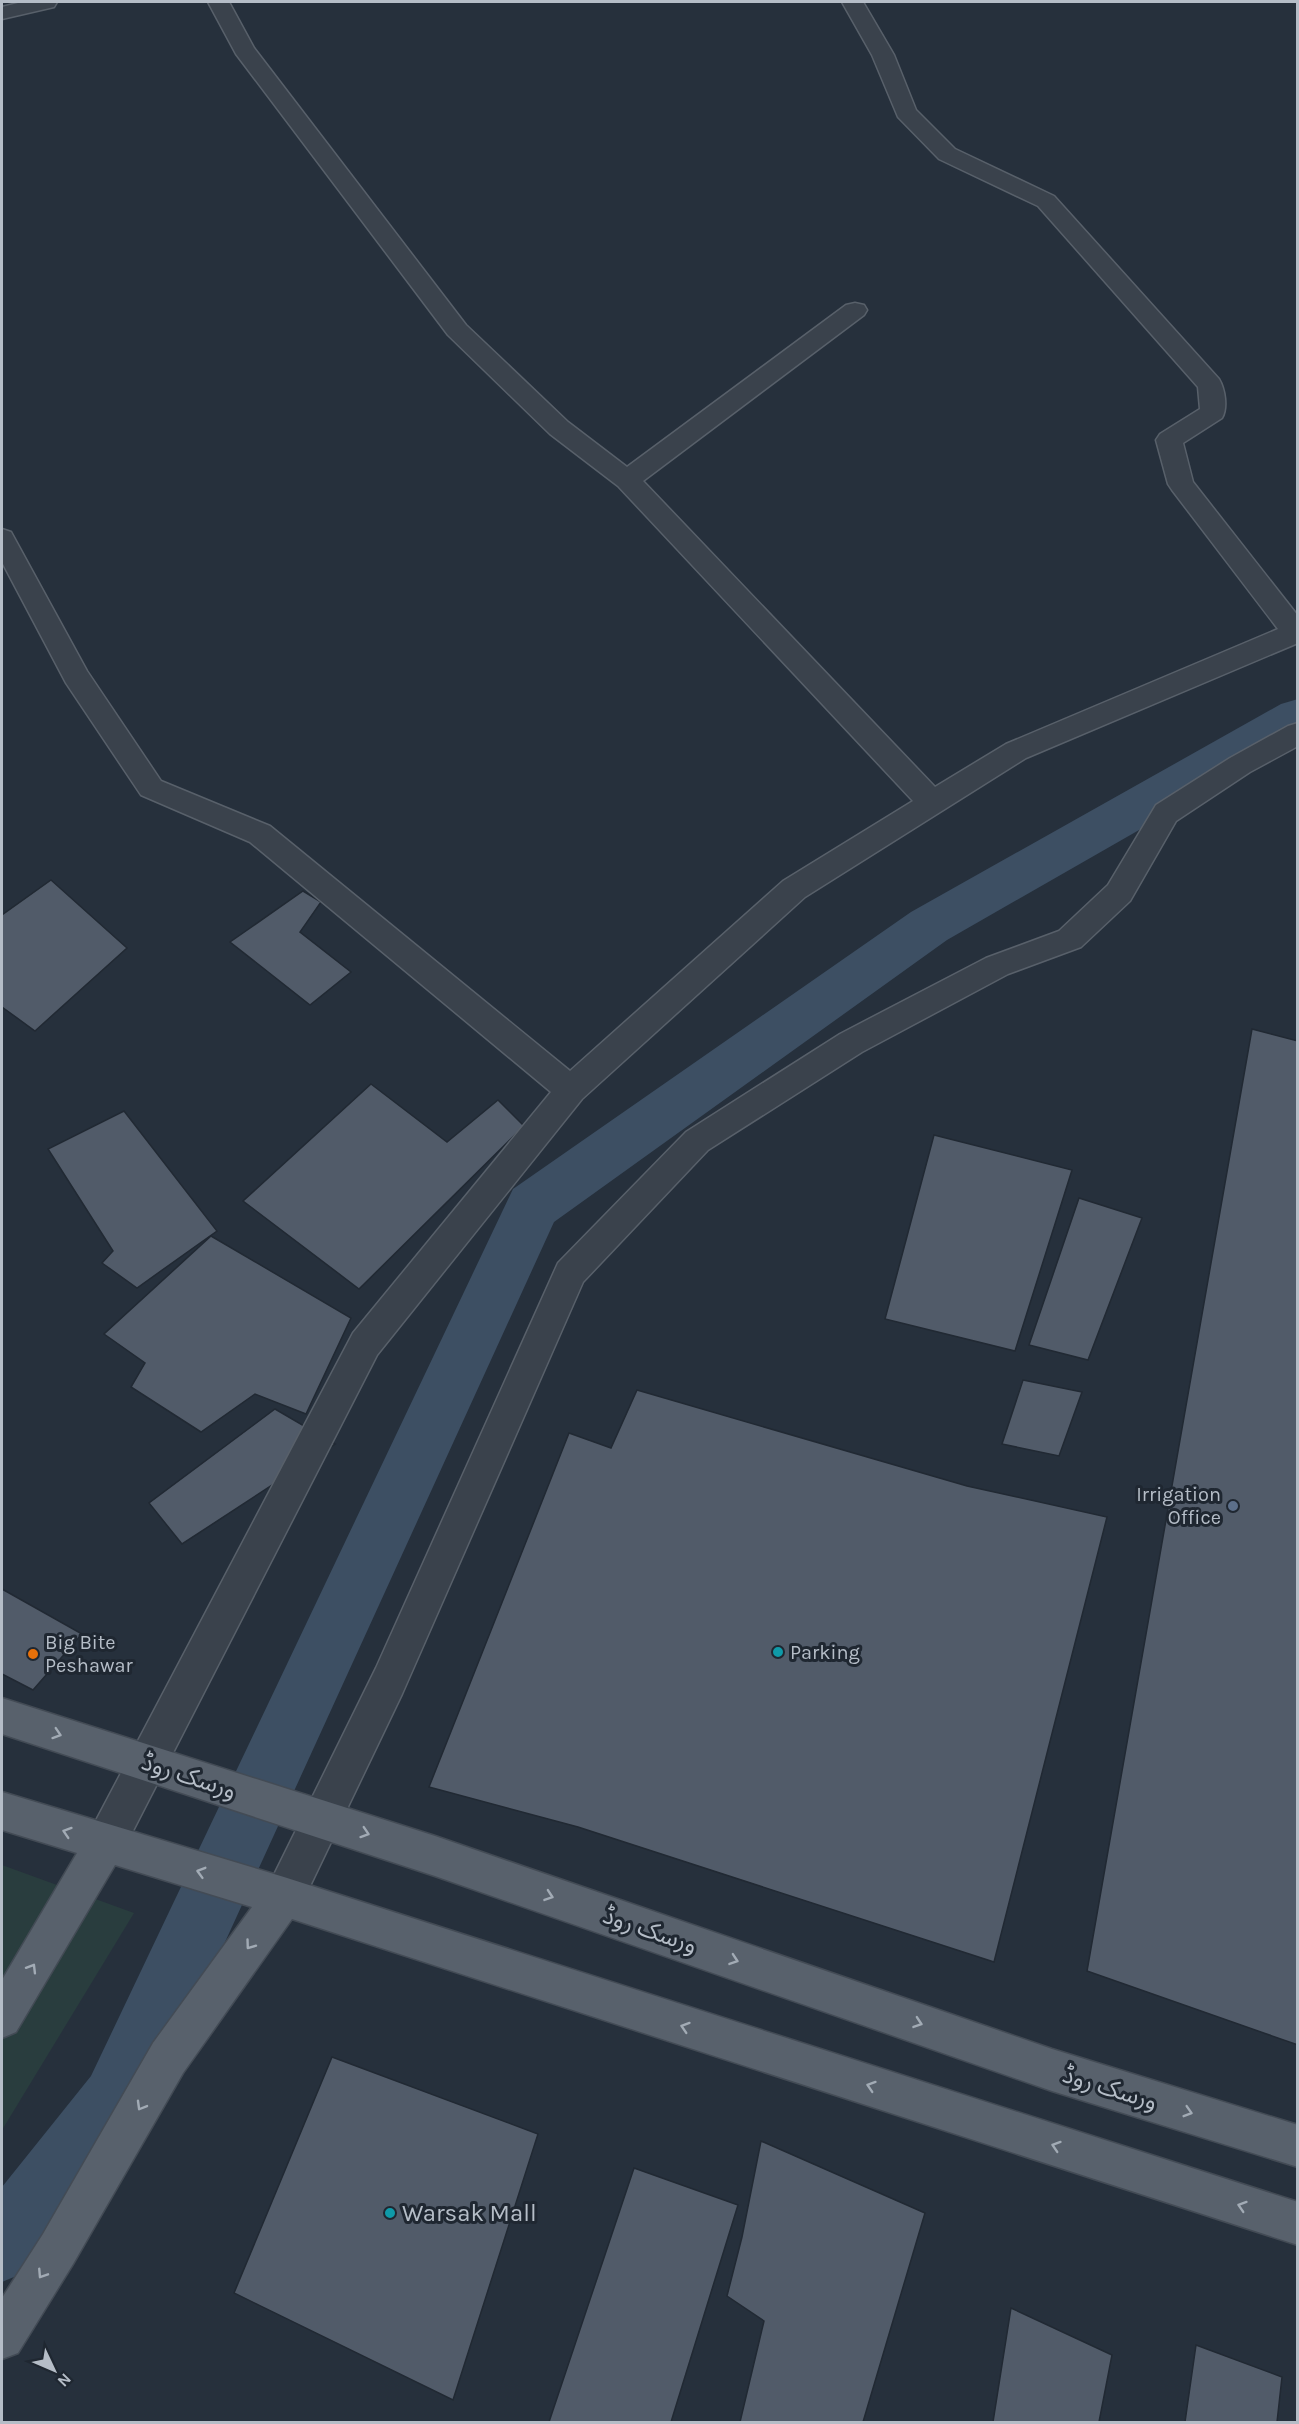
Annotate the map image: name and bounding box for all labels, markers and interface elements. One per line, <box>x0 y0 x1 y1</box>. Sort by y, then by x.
place label: Irrigation Office <box>1136 1483 1221 1529</box>
marker: Irrigation Office <box>1226 1499 1240 1513</box>
place label: Big Bite Peshawar <box>45 1631 133 1677</box>
place label: Parking <box>790 1641 860 1664</box>
marker: Parking <box>771 1645 785 1659</box>
marker: Big Bite Peshawar <box>26 1647 40 1661</box>
one-way arrow <box>51 1727 62 1739</box>
street label: ورسک روڈ <box>138 1748 240 1804</box>
one-way arrow <box>359 1826 370 1838</box>
one-way arrow <box>62 1827 73 1839</box>
one-way arrow <box>196 1867 207 1879</box>
one-way arrow <box>544 1888 554 1901</box>
street label: ورسک روڈ <box>599 1901 701 1959</box>
one-way arrow <box>246 1938 257 1949</box>
one-way arrow <box>728 1952 739 1965</box>
one-way arrow <box>24 1964 36 1974</box>
one-way arrow <box>912 2016 923 2029</box>
one-way arrow <box>680 2021 691 2034</box>
street label: ورسک روڈ <box>1059 2060 1161 2116</box>
one-way arrow <box>866 2081 877 2094</box>
one-way arrow <box>137 2100 148 2110</box>
one-way arrow <box>1182 2105 1193 2117</box>
one-way arrow <box>1051 2141 1062 2154</box>
place label: Warsak Mall <box>402 2199 537 2227</box>
one-way arrow <box>1237 2201 1248 2214</box>
marker: Warsak Mall <box>383 2206 397 2220</box>
one-way arrow <box>37 2268 49 2278</box>
north arrow <box>24 2340 84 2400</box>
text: N <box>54 2369 75 2391</box>

